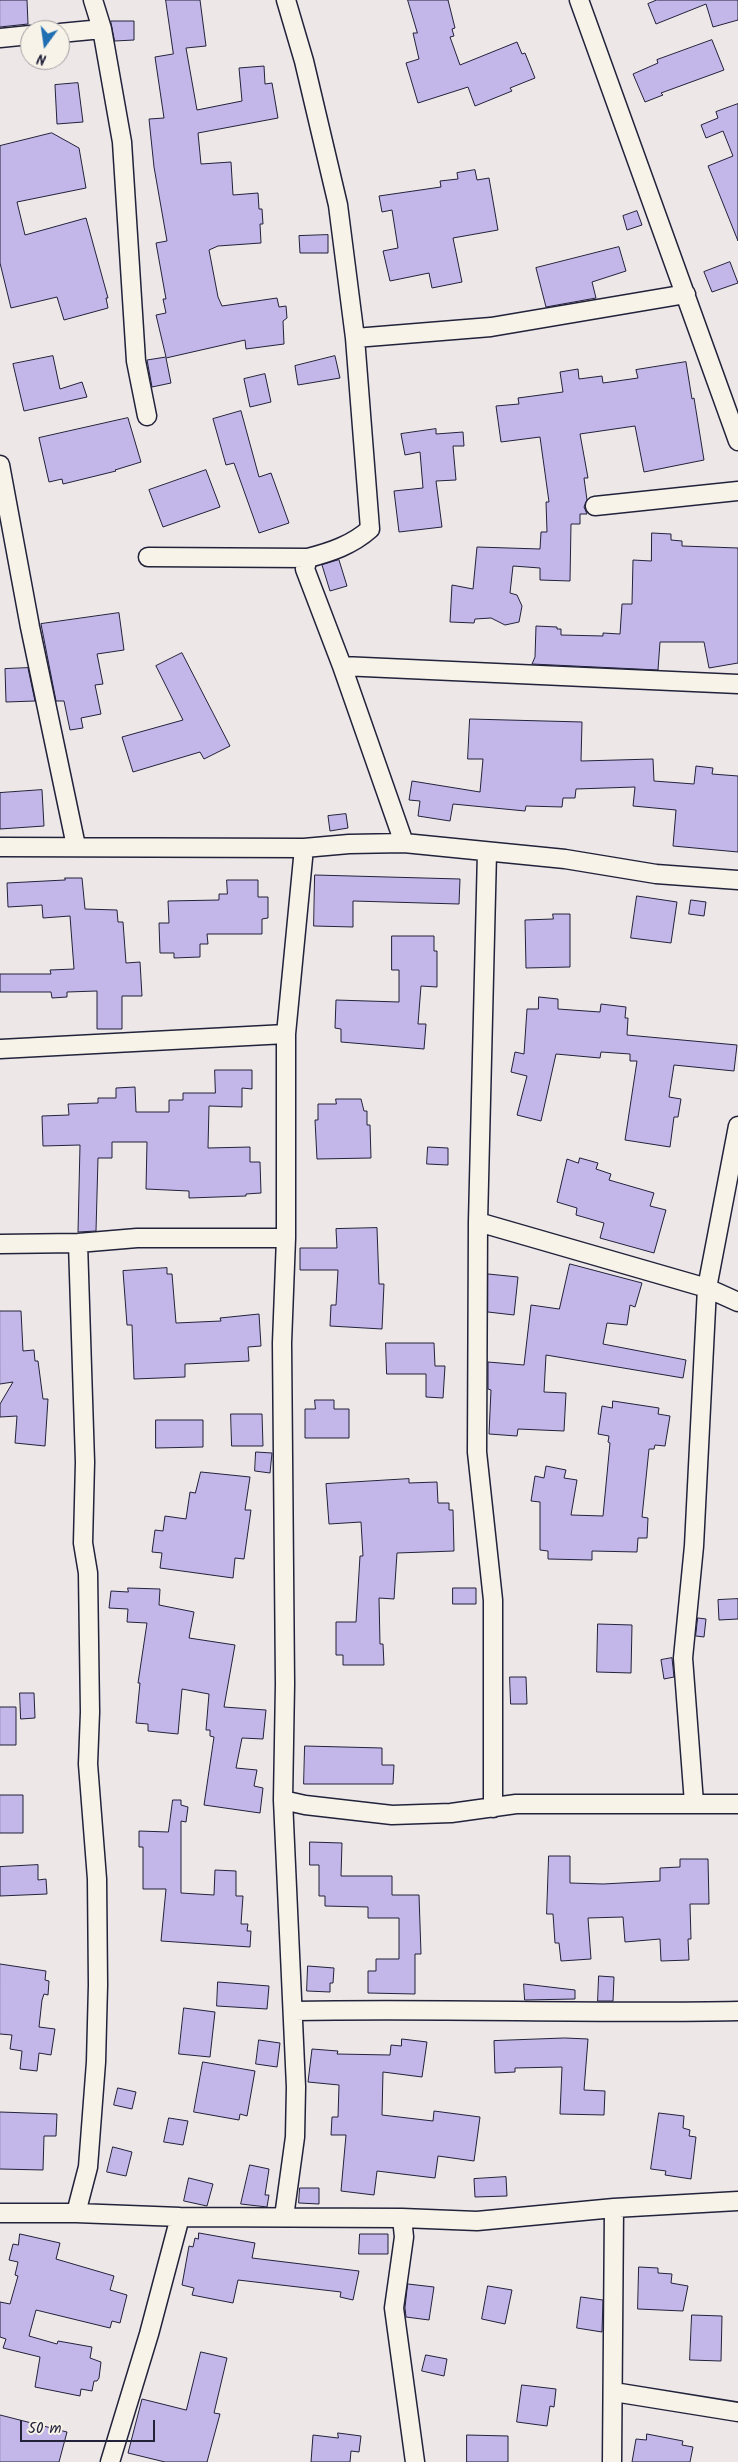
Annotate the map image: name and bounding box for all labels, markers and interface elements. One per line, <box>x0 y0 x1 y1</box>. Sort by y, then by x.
north arrow <box>20 20 70 70</box>
text: N <box>35 47 49 70</box>
scale bar <box>22 2410 158 2442</box>
text: 50 m <box>28 2417 62 2441</box>

